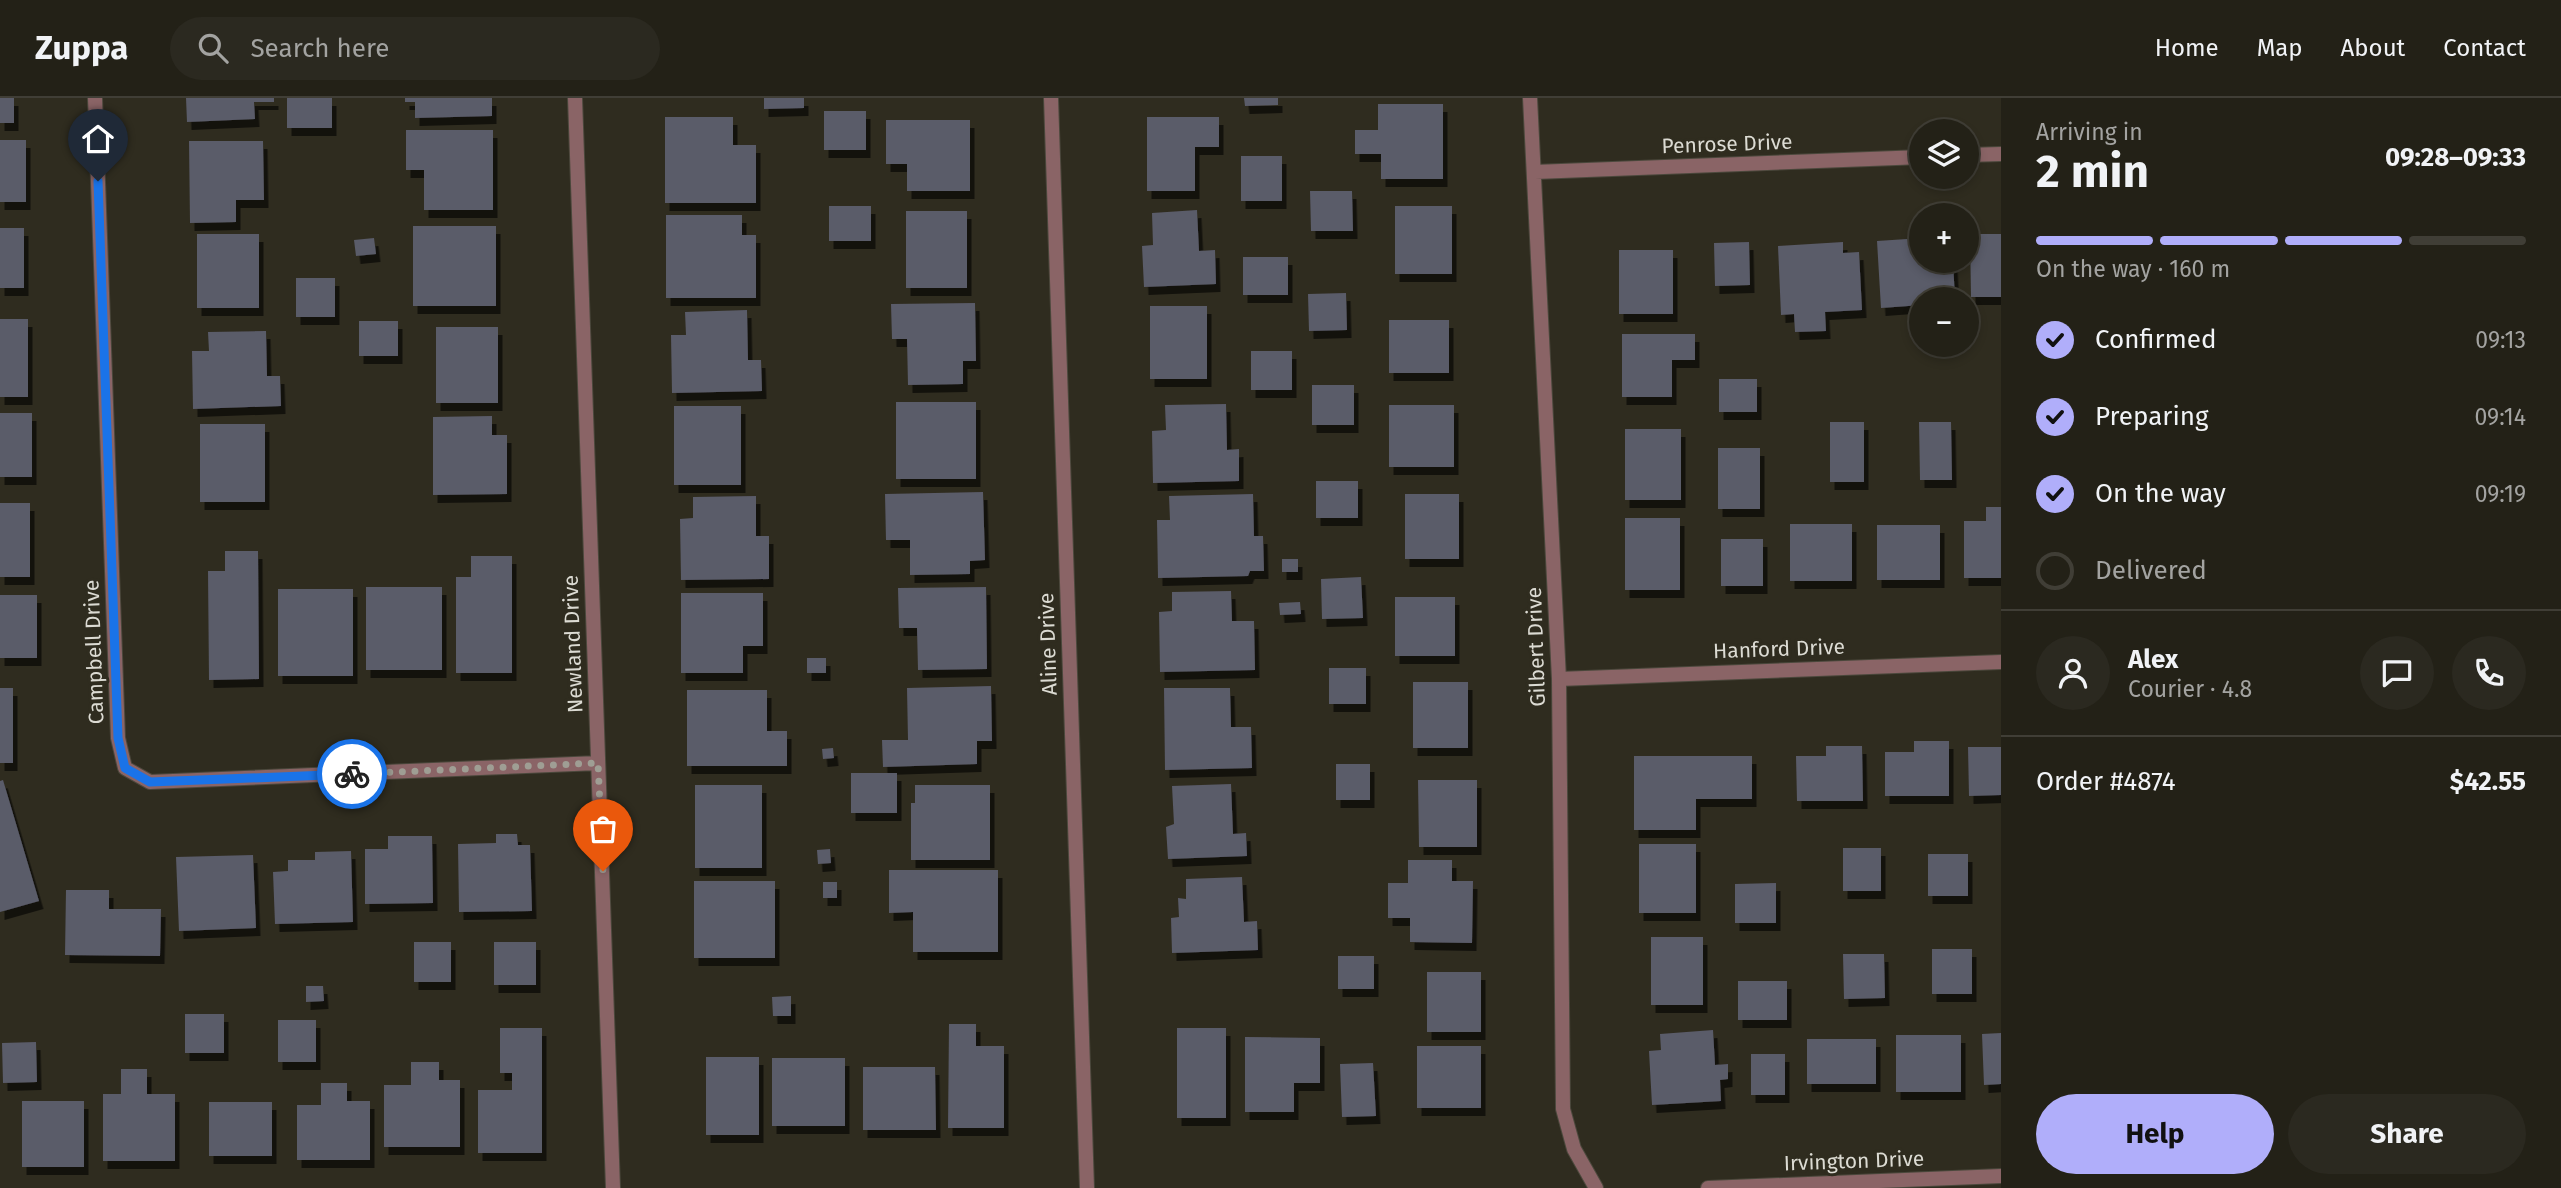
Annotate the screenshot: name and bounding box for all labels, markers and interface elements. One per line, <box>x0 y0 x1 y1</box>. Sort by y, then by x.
search box <box>170 17 660 80</box>
text: Zuppa <box>35 28 128 68</box>
icon: search <box>194 29 232 67</box>
text: Search here <box>250 33 389 64</box>
text: Home <box>2155 34 2219 62</box>
text: Map <box>2257 34 2303 62</box>
text: About <box>2341 34 2405 62</box>
text: Contact <box>2443 34 2526 62</box>
pin <box>68 109 128 181</box>
text: Arriving in <box>2036 118 2143 146</box>
map controls <box>1909 119 1979 357</box>
button: layers <box>1909 119 1979 189</box>
icon: home <box>79 120 117 158</box>
street label: Penrose Drive <box>1661 129 1793 159</box>
text: 09:28–09:33 <box>2385 142 2526 173</box>
text: 2 min <box>2036 144 2149 199</box>
button: + <box>1909 203 1979 273</box>
text: On the way · 160 m <box>2036 255 2230 283</box>
button: − <box>1909 287 1979 357</box>
icon: check <box>2036 321 2074 359</box>
text: Confirmed <box>2095 324 2216 355</box>
text: 09:13 <box>2475 326 2526 354</box>
icon: check <box>2036 398 2074 436</box>
text: Preparing <box>2095 401 2208 432</box>
text: 09:14 <box>2475 403 2526 431</box>
icon: check <box>2036 475 2074 513</box>
text: On the way <box>2095 478 2226 509</box>
text: 09:19 <box>2475 480 2526 508</box>
text: Delivered <box>2095 555 2207 586</box>
street label: Newland Drive <box>558 575 588 713</box>
street label: Campbell Drive <box>78 579 110 725</box>
street label: Gilbert Drive <box>1521 587 1551 707</box>
street label: Aline Drive <box>1033 592 1063 696</box>
street label: Hanford Drive <box>1713 634 1845 664</box>
button: person <box>2036 636 2110 710</box>
button: chat <box>2360 636 2434 710</box>
button: phone <box>2452 636 2526 710</box>
text: Alex <box>2128 644 2178 675</box>
text: Courier · 4.8 <box>2128 675 2252 703</box>
courier <box>317 739 387 809</box>
icon: bike <box>333 755 371 793</box>
text: Order #4874 <box>2036 766 2175 797</box>
text: $42.55 <box>2450 766 2526 797</box>
pin <box>573 799 633 871</box>
icon: bag <box>584 810 622 848</box>
button: Help <box>2036 1094 2274 1174</box>
button: Share <box>2288 1094 2526 1174</box>
street label: Irvington Drive <box>1783 1146 1925 1176</box>

